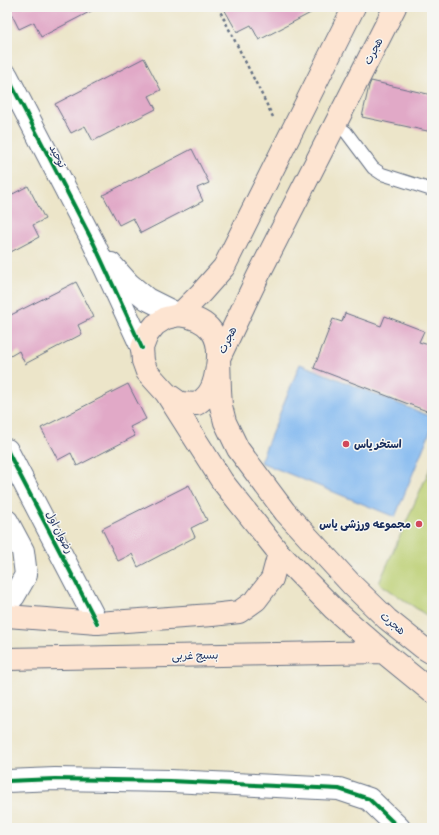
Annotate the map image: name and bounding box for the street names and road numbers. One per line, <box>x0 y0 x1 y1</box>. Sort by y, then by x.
street label: هجرت <box>360 35 386 67</box>
street label: توحید <box>45 142 70 171</box>
street label: هجرت <box>215 324 239 356</box>
street label: رضوان اول <box>42 508 77 556</box>
street label: هجرت <box>378 608 408 638</box>
street label: بسیج غربی <box>172 648 218 663</box>

